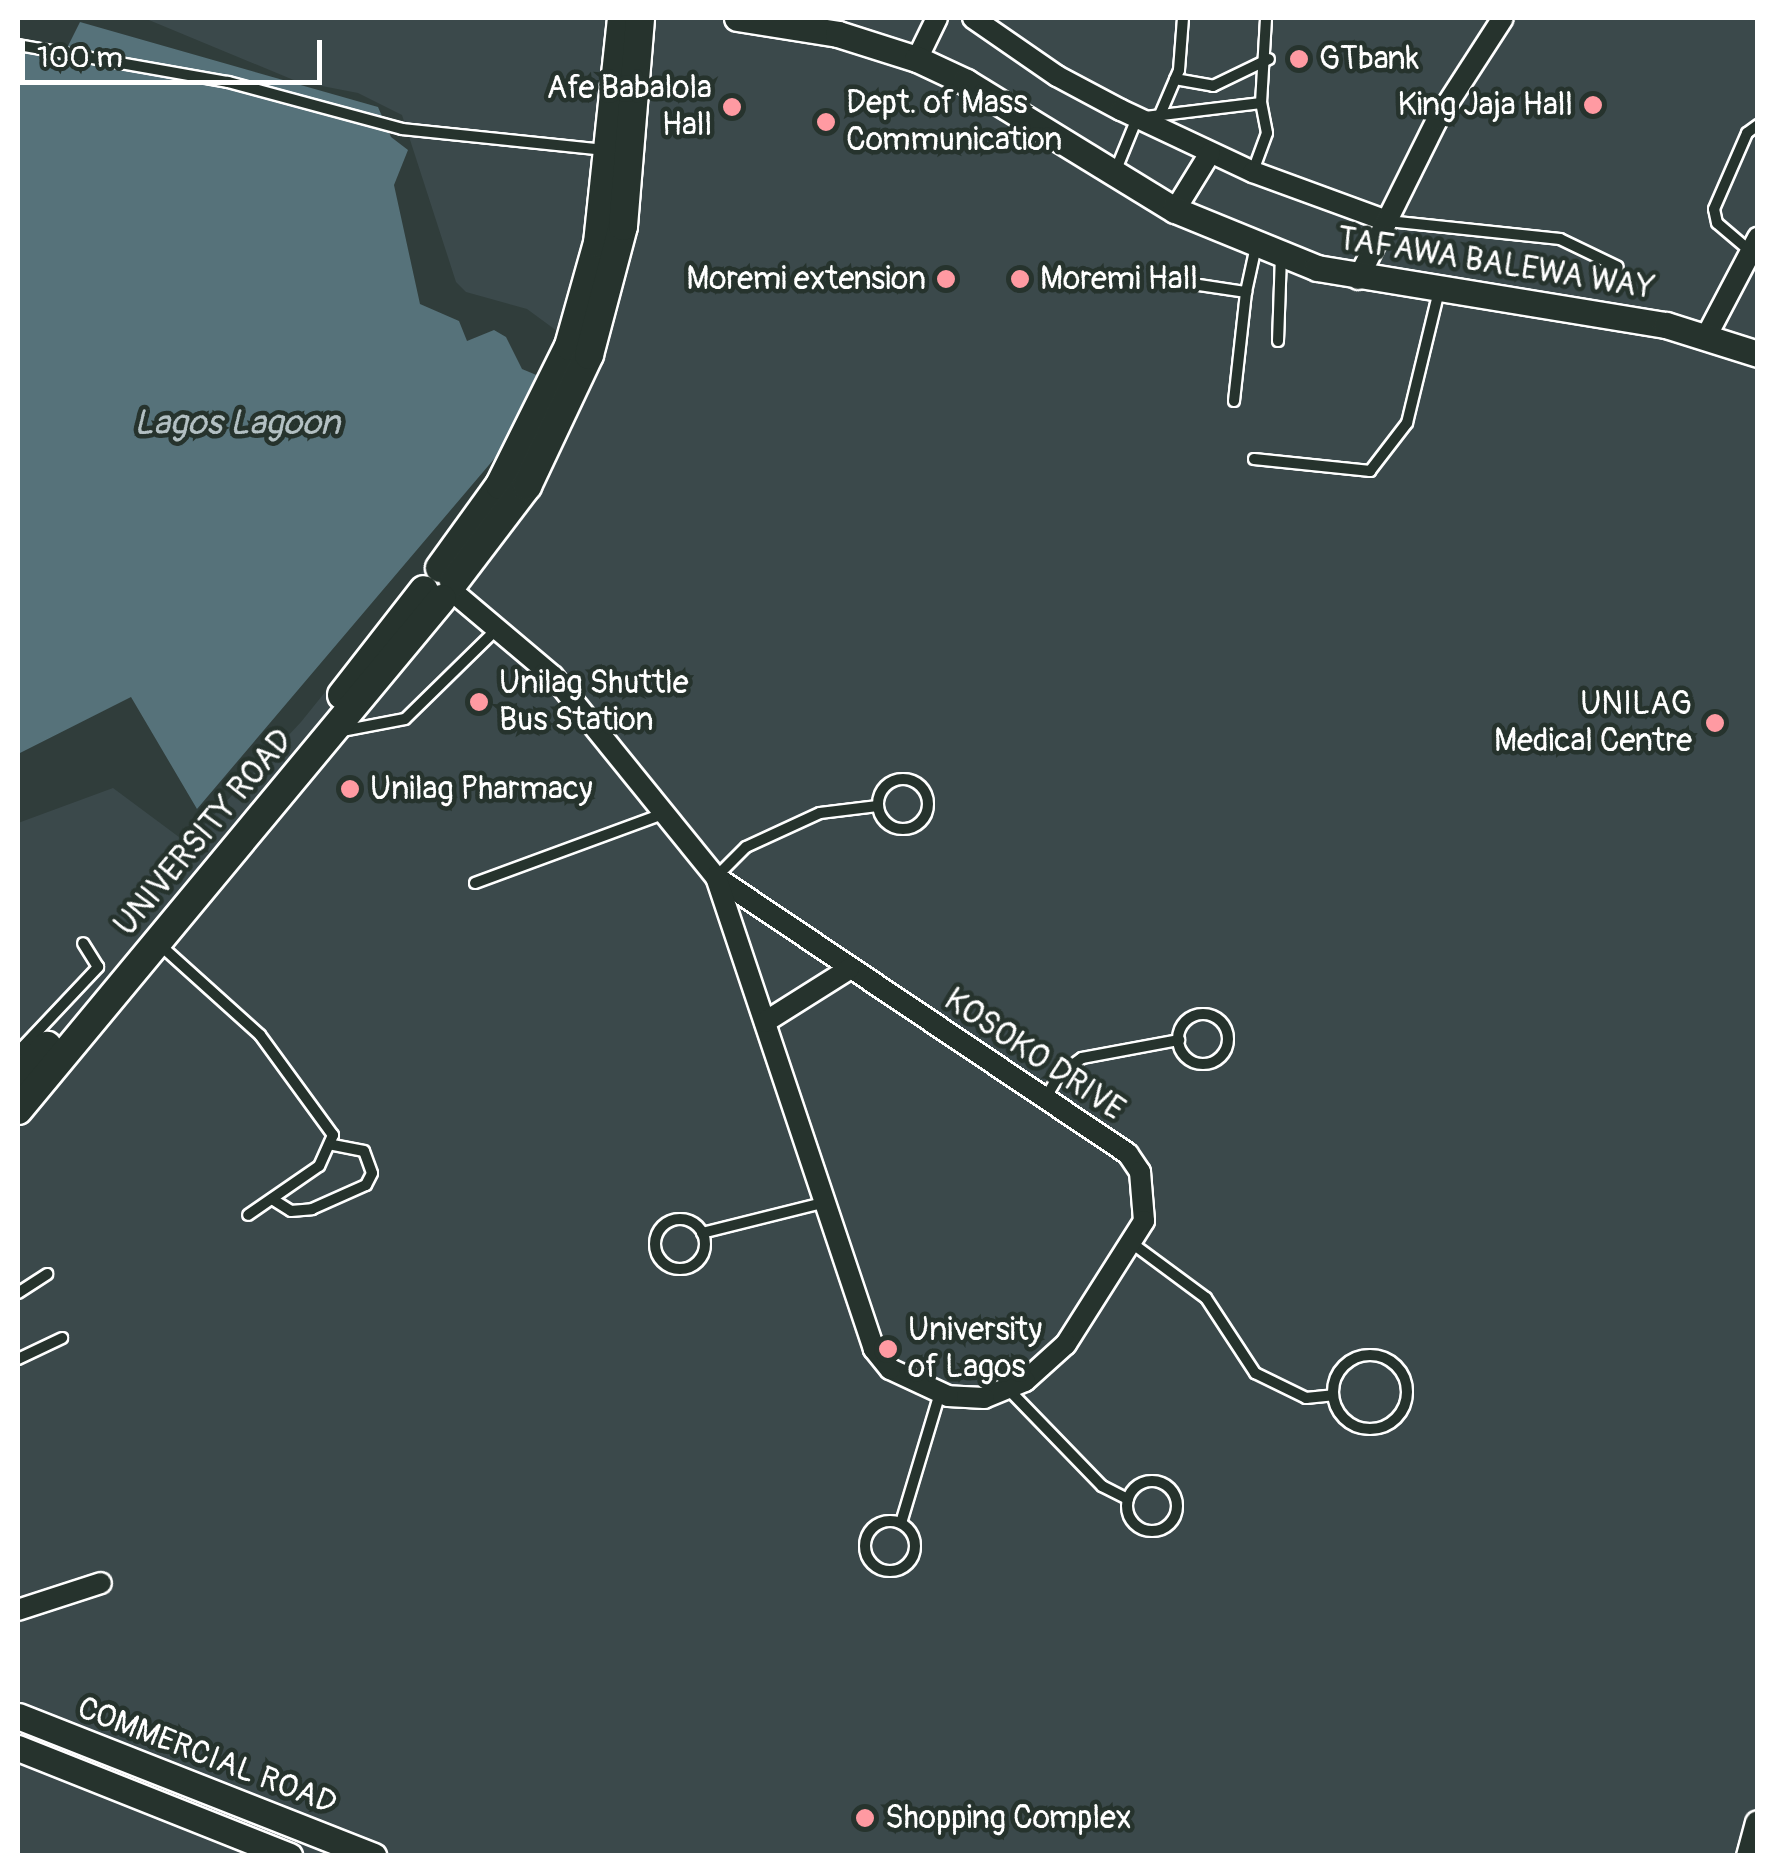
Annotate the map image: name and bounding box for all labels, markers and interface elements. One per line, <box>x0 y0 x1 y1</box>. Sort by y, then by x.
scale bar <box>25 20 328 82</box>
text: 100 m <box>37 39 123 76</box>
place label: GTbank <box>1319 40 1419 78</box>
marker: GTbank <box>1288 48 1310 70</box>
place label: Afe Babalola Hall <box>547 70 712 145</box>
place label: Dept. of Mass Communication <box>846 85 1062 160</box>
place label: King Jaja Hall <box>1397 86 1573 124</box>
marker: King Jaja Hall <box>1582 94 1604 116</box>
marker: Afe Babalola Hall <box>721 96 743 118</box>
marker: Dept. of Mass Communication <box>815 111 837 133</box>
street label: TAFAWA BALEWA WAY <box>1335 220 1657 308</box>
place label: Moremi extension <box>686 260 926 298</box>
place label: Moremi Hall <box>1040 260 1198 298</box>
marker: Moremi extension <box>935 268 957 290</box>
marker: Moremi Hall <box>1009 268 1031 290</box>
water label: Lagos Lagoon <box>134 402 340 444</box>
place label: Unilag Shuttle Bus Station <box>499 665 688 740</box>
place label: UNILAG Medical Centre <box>1494 686 1692 761</box>
marker: Unilag Shuttle Bus Station <box>468 691 490 713</box>
marker: UNILAG Medical Centre <box>1702 710 1728 736</box>
street label: UNIVERSITY ROAD <box>107 722 301 944</box>
place label: Unilag Pharmacy <box>370 770 593 808</box>
marker: Unilag Pharmacy <box>339 778 361 800</box>
street label: KOSOKO DRIVE <box>937 981 1131 1129</box>
place label: University of Lagos <box>908 1312 1042 1387</box>
marker: University of Lagos <box>877 1338 899 1360</box>
street label: COMMERCIAL ROAD <box>72 1689 342 1823</box>
place label: Shopping Complex <box>885 1799 1132 1837</box>
marker: Shopping Complex <box>854 1807 876 1829</box>

